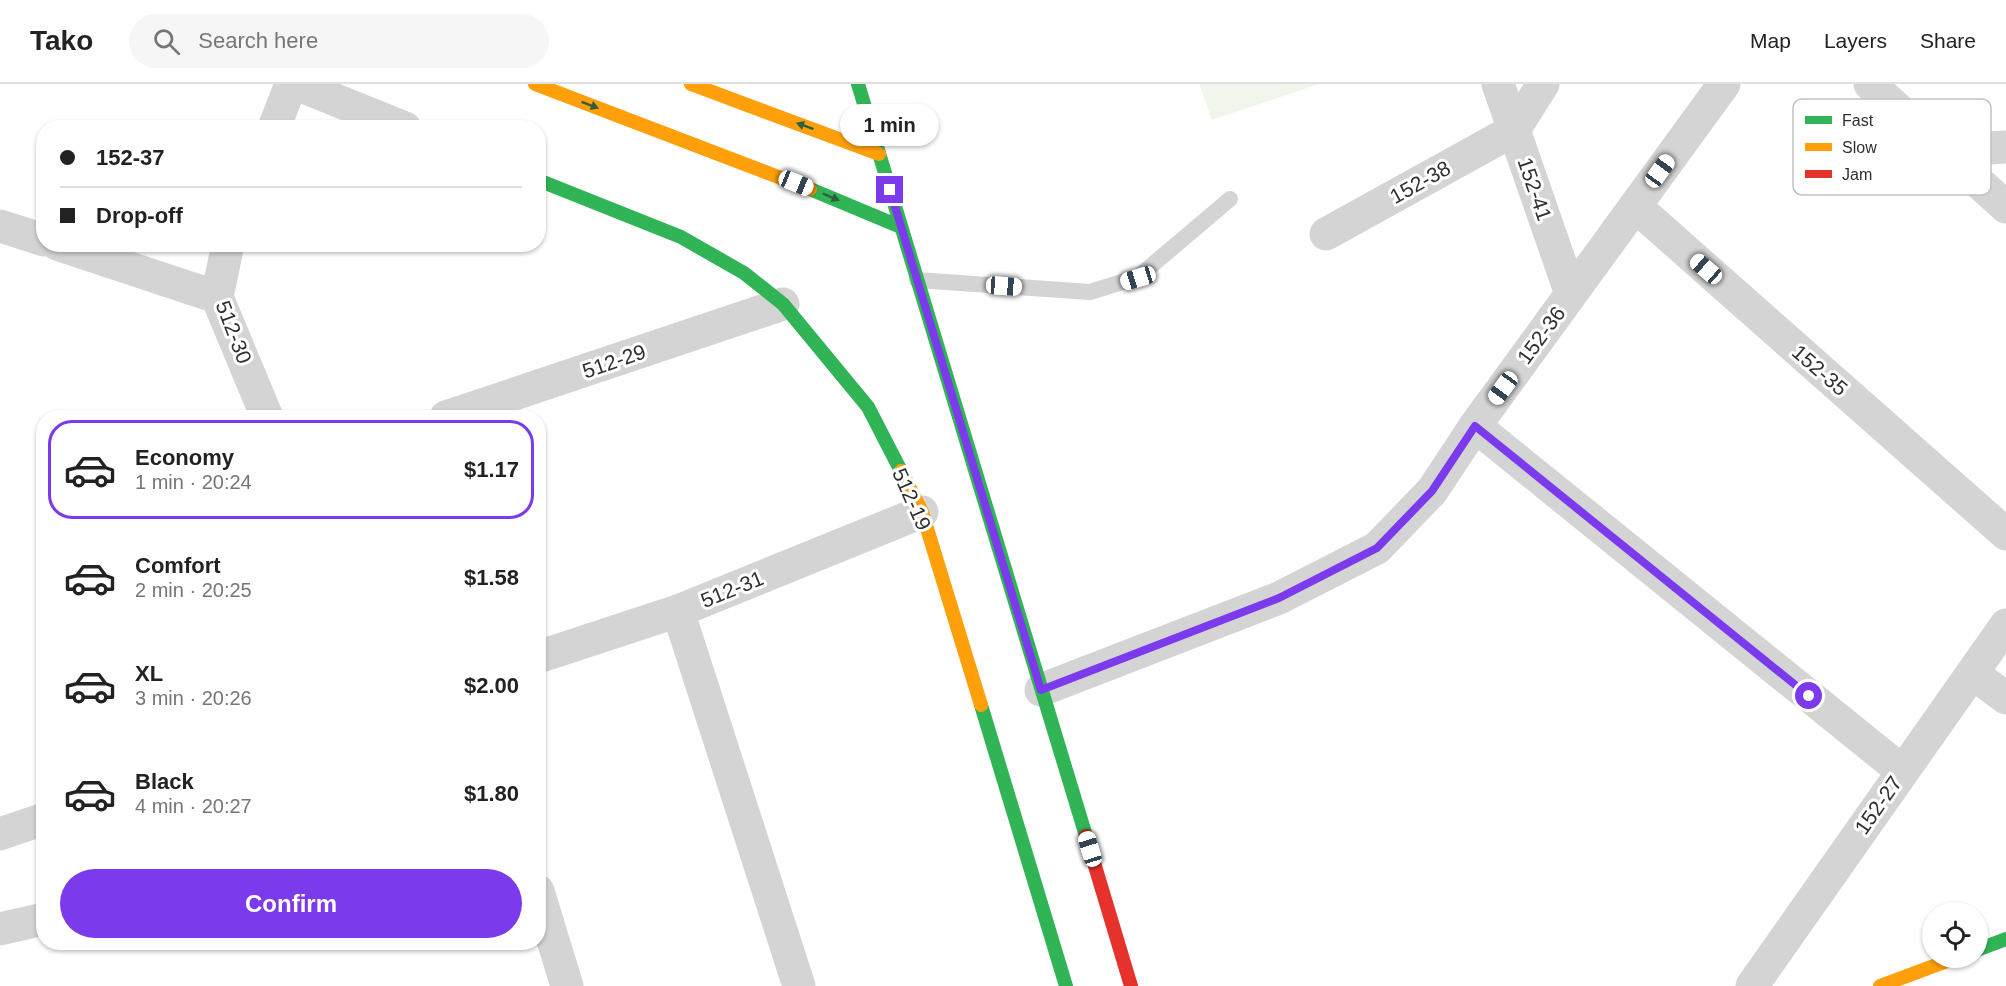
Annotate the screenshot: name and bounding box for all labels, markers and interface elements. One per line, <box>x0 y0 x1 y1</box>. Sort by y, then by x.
search box <box>129 14 549 68</box>
text: Tako <box>30 25 93 56</box>
icon: search <box>150 25 183 58</box>
text: Search here <box>198 28 318 53</box>
text: Map <box>1750 29 1791 52</box>
text: Layers <box>1824 29 1887 52</box>
text: Share <box>1920 29 1976 52</box>
legend <box>1793 99 1991 195</box>
one-way arrow <box>581 100 599 110</box>
callout: 1 min <box>840 103 940 145</box>
text: Fast <box>1842 112 1874 129</box>
text: 1 min <box>863 114 916 136</box>
one-way arrow <box>795 121 813 131</box>
text: Slow <box>1842 139 1877 156</box>
text: 152-37 <box>96 145 165 170</box>
car <box>1642 151 1678 191</box>
street label: 152-41 <box>1513 154 1557 224</box>
street label: 152-38 <box>1386 156 1454 208</box>
text: Jam <box>1842 166 1872 183</box>
car <box>776 168 816 198</box>
route end <box>876 176 903 203</box>
one-way arrow <box>822 192 840 202</box>
text: Drop-off <box>96 203 183 228</box>
car <box>1687 250 1725 288</box>
car <box>1118 264 1158 292</box>
car <box>985 276 1023 296</box>
street label: 512-30 <box>212 297 256 367</box>
street label: 152-36 <box>1512 302 1570 368</box>
street label: 512-29 <box>579 339 649 383</box>
street label: 152-35 <box>1788 340 1852 400</box>
car <box>1485 368 1521 408</box>
icon: car <box>63 443 117 497</box>
text: Economy <box>135 445 234 470</box>
text: $1.17 <box>464 457 519 482</box>
street label: 512-19 <box>888 464 936 534</box>
text: 1 min · 20:24 <box>135 471 252 493</box>
icon: car <box>63 551 117 605</box>
text: Comfort <box>135 553 221 578</box>
text: $1.58 <box>464 565 519 590</box>
street label: 512-31 <box>697 566 767 612</box>
text: 2 min · 20:25 <box>135 579 252 601</box>
icon: car <box>63 659 117 713</box>
text: XL <box>135 661 163 686</box>
text: $2.00 <box>464 673 519 698</box>
route start <box>1795 682 1822 709</box>
text: 3 min · 20:26 <box>135 687 252 709</box>
icon: car <box>63 767 117 821</box>
text: Black <box>135 769 194 794</box>
street label: 152-27 <box>1850 772 1906 838</box>
text: $1.80 <box>464 781 519 806</box>
text: 4 min · 20:27 <box>135 795 252 817</box>
car <box>1076 829 1104 869</box>
button: Confirm <box>60 869 522 938</box>
map controls <box>1922 902 1988 968</box>
button: locate <box>1922 902 1988 968</box>

